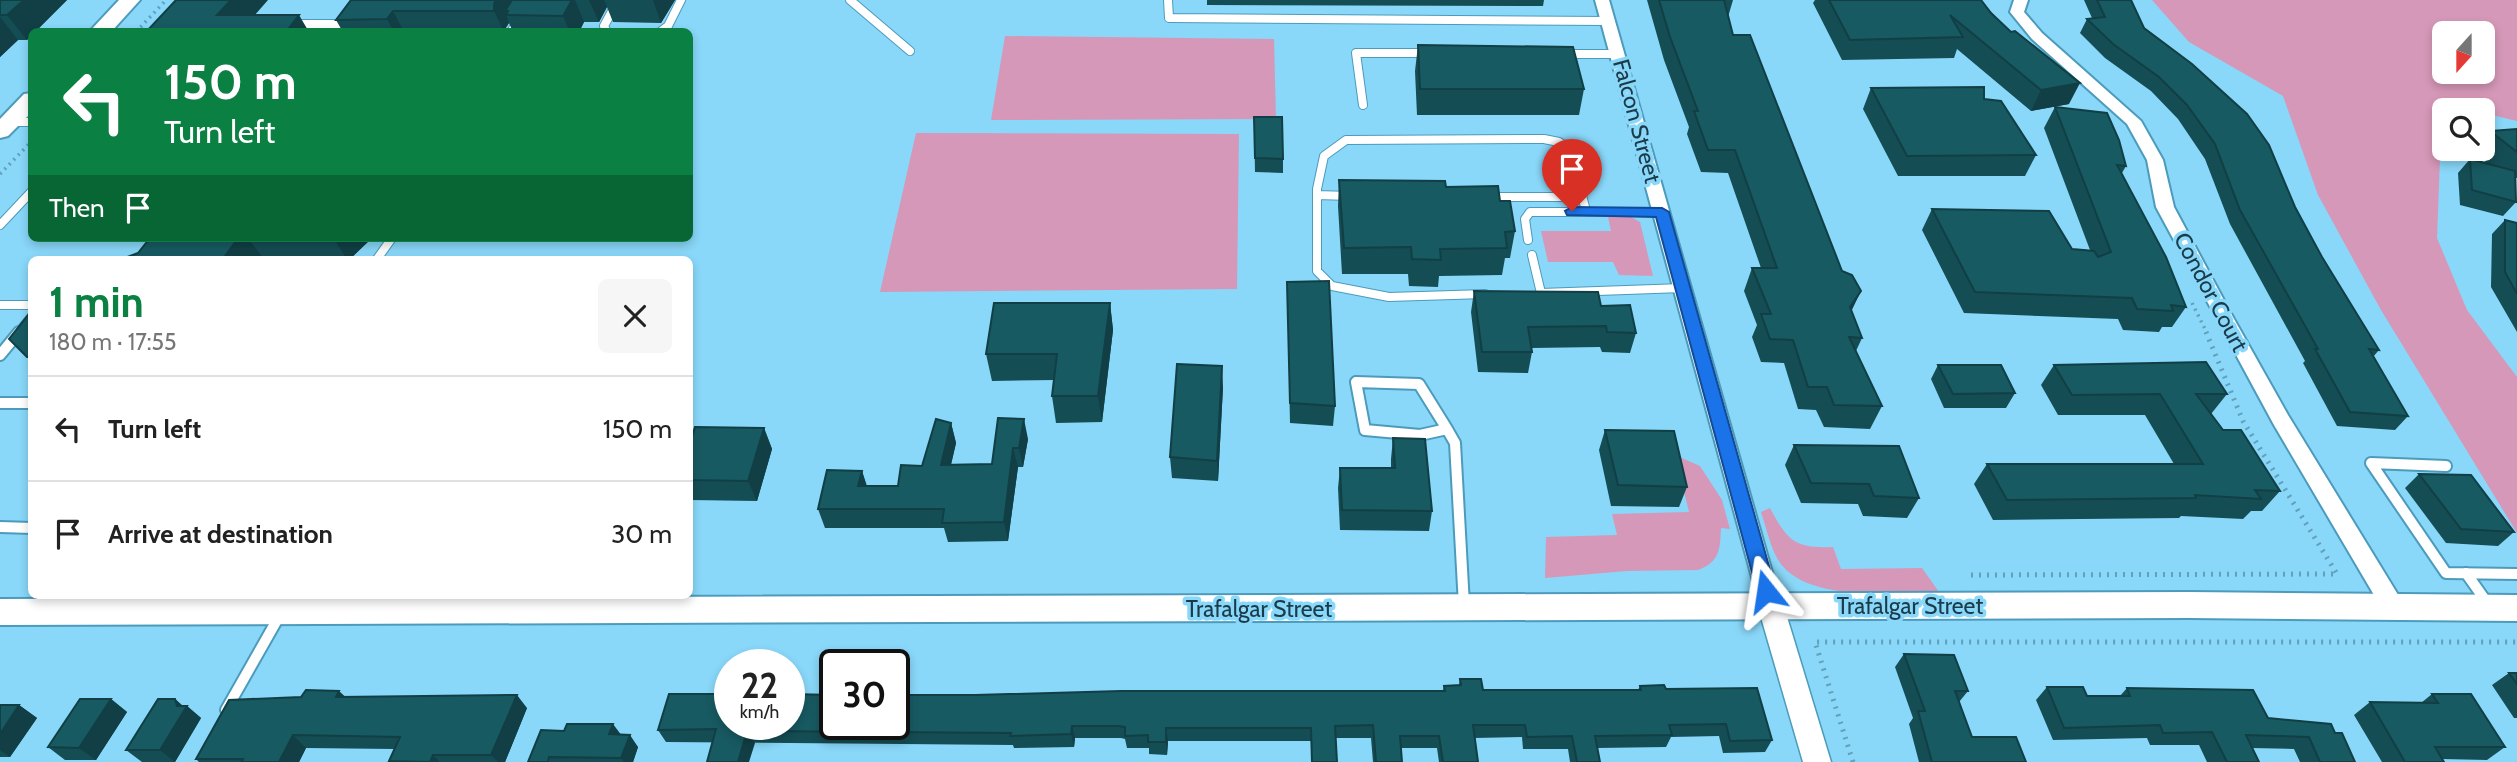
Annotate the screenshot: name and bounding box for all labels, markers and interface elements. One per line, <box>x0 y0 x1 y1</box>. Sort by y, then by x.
north arrow <box>2432 21 2496 84</box>
map controls <box>2432 21 2495 161</box>
text: 150 m <box>164 52 297 111</box>
icon: left <box>49 56 140 147</box>
street label: Falcon Street <box>1607 56 1667 186</box>
button: search <box>2432 98 2495 161</box>
text: Turn left <box>164 112 275 151</box>
pin <box>1542 139 1602 211</box>
icon: arrive <box>1553 150 1591 188</box>
icon: arrive <box>119 189 157 227</box>
text: Then <box>49 192 105 224</box>
street label: Condor Court <box>2168 228 2254 357</box>
text: 1 min <box>49 276 144 328</box>
button: close <box>598 279 672 353</box>
text: 180 m · 17:55 <box>49 328 176 356</box>
icon: left <box>49 410 87 448</box>
text: Turn left <box>108 413 201 445</box>
text: 150 m <box>603 413 672 445</box>
icon: arrive <box>49 515 87 553</box>
text: Arrive at destination <box>108 518 333 550</box>
text: 30 m <box>611 518 672 550</box>
position arrow <box>1729 554 1803 628</box>
street label: Trafalgar Street <box>1837 592 1983 620</box>
street label: Trafalgar Street <box>1186 595 1332 623</box>
speed limit sign: 30 <box>819 649 910 740</box>
text: 22 <box>741 664 778 707</box>
text: km/h <box>740 701 779 723</box>

